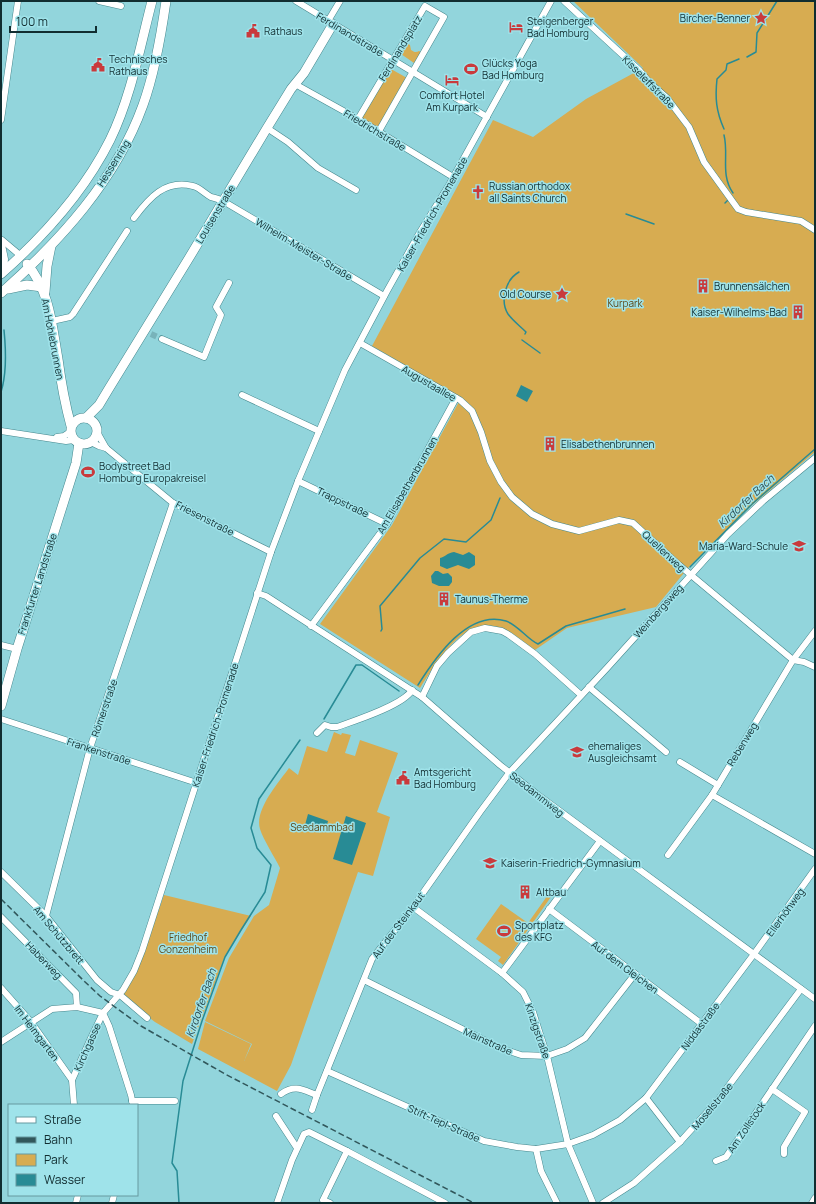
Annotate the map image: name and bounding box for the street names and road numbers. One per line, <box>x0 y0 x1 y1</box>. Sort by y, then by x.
street label: Ferdinandstraße <box>314 8 386 60</box>
street label: Ferdinandsplatz <box>375 13 425 83</box>
street label: Kisseleffstraße <box>619 52 679 112</box>
street label: Friedrichstraße <box>341 106 409 154</box>
street label: Hessenring <box>93 137 133 189</box>
street label: Kaiser-Friedrich-Promenade <box>393 154 471 274</box>
street label: Louisenstraße <box>192 182 238 246</box>
street label: Wilhelm-Meister-Straße <box>253 214 355 284</box>
street label: Am Hohlebrunnen <box>38 297 68 381</box>
street label: Augustaallee <box>399 362 459 404</box>
street label: Am Elisabethenbrunnen <box>373 434 441 536</box>
street label: Trappstraße <box>315 483 371 521</box>
street label: Friesenstraße <box>173 497 237 539</box>
street label: Quellenweg <box>639 527 689 575</box>
street label: Frankfurter Landstraße <box>14 531 60 636</box>
street label: Weinbergsweg <box>630 581 686 641</box>
street label: Kaiser-Friedrich-Promenade <box>188 661 242 789</box>
street label: Römerstraße <box>88 677 120 739</box>
street label: Rebenweg <box>723 719 761 769</box>
street label: Frankenstraße <box>65 734 133 768</box>
street label: Seedammweg <box>507 768 567 820</box>
street label: Ellerhöhweg <box>763 885 807 939</box>
street label: Auf der Steinkaut <box>368 889 428 961</box>
street label: Am Schützbrett <box>30 903 88 968</box>
street label: Auf dem Gleichen <box>589 937 661 997</box>
street label: Haberweg <box>23 938 65 982</box>
street label: Niddastraße <box>677 999 723 1053</box>
street label: Kinzigstraße <box>522 1001 554 1061</box>
street label: Im Heimgarten <box>11 1002 63 1064</box>
street label: Kirchgasse <box>70 1021 104 1073</box>
street label: Mainstraße <box>461 1024 515 1058</box>
street label: Moselstraße <box>688 1079 736 1133</box>
street label: Am Zollstock <box>724 1098 769 1155</box>
street label: Stift-Tepl-Straße <box>406 1101 482 1145</box>

